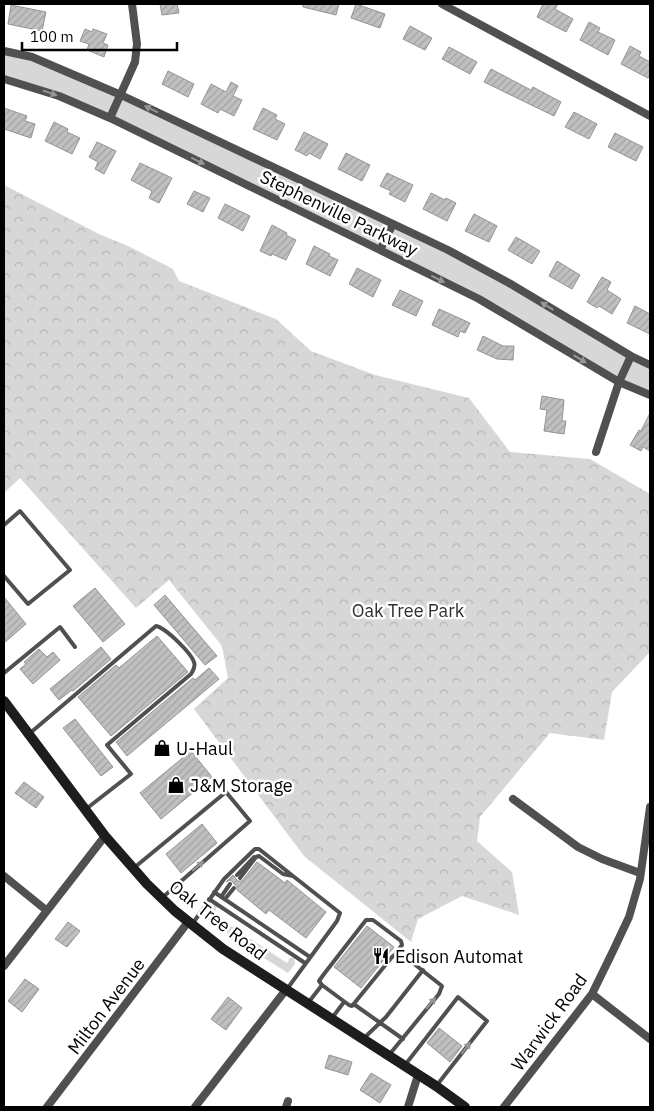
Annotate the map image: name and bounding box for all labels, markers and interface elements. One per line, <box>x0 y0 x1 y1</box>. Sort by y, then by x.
scale bar <box>22 20 178 52</box>
text: 100 m <box>30 27 74 46</box>
one-way arrow <box>43 90 58 98</box>
one-way arrow <box>144 105 158 113</box>
one-way arrow <box>191 158 205 166</box>
street label: Stephenville Parkway <box>256 165 422 261</box>
one-way arrow <box>431 275 445 283</box>
one-way arrow <box>541 301 554 310</box>
one-way arrow <box>573 354 586 363</box>
park label: Oak Tree Park <box>352 599 465 622</box>
place label: U-Haul <box>176 737 233 760</box>
shop icon: U-Haul <box>152 738 172 758</box>
place label: J&M Storage <box>190 774 293 797</box>
shop icon: J&M Storage <box>166 775 186 795</box>
one-way arrow <box>191 861 204 872</box>
street label: Oak Tree Road <box>165 875 271 965</box>
place label: Edison Automat <box>395 945 523 968</box>
restaurant icon: Edison Automat <box>371 946 391 966</box>
street label: Milton Avenue <box>62 953 150 1059</box>
street label: Warwick Road <box>506 969 592 1075</box>
one-way arrow <box>426 996 436 1010</box>
one-way arrow <box>460 1042 471 1055</box>

